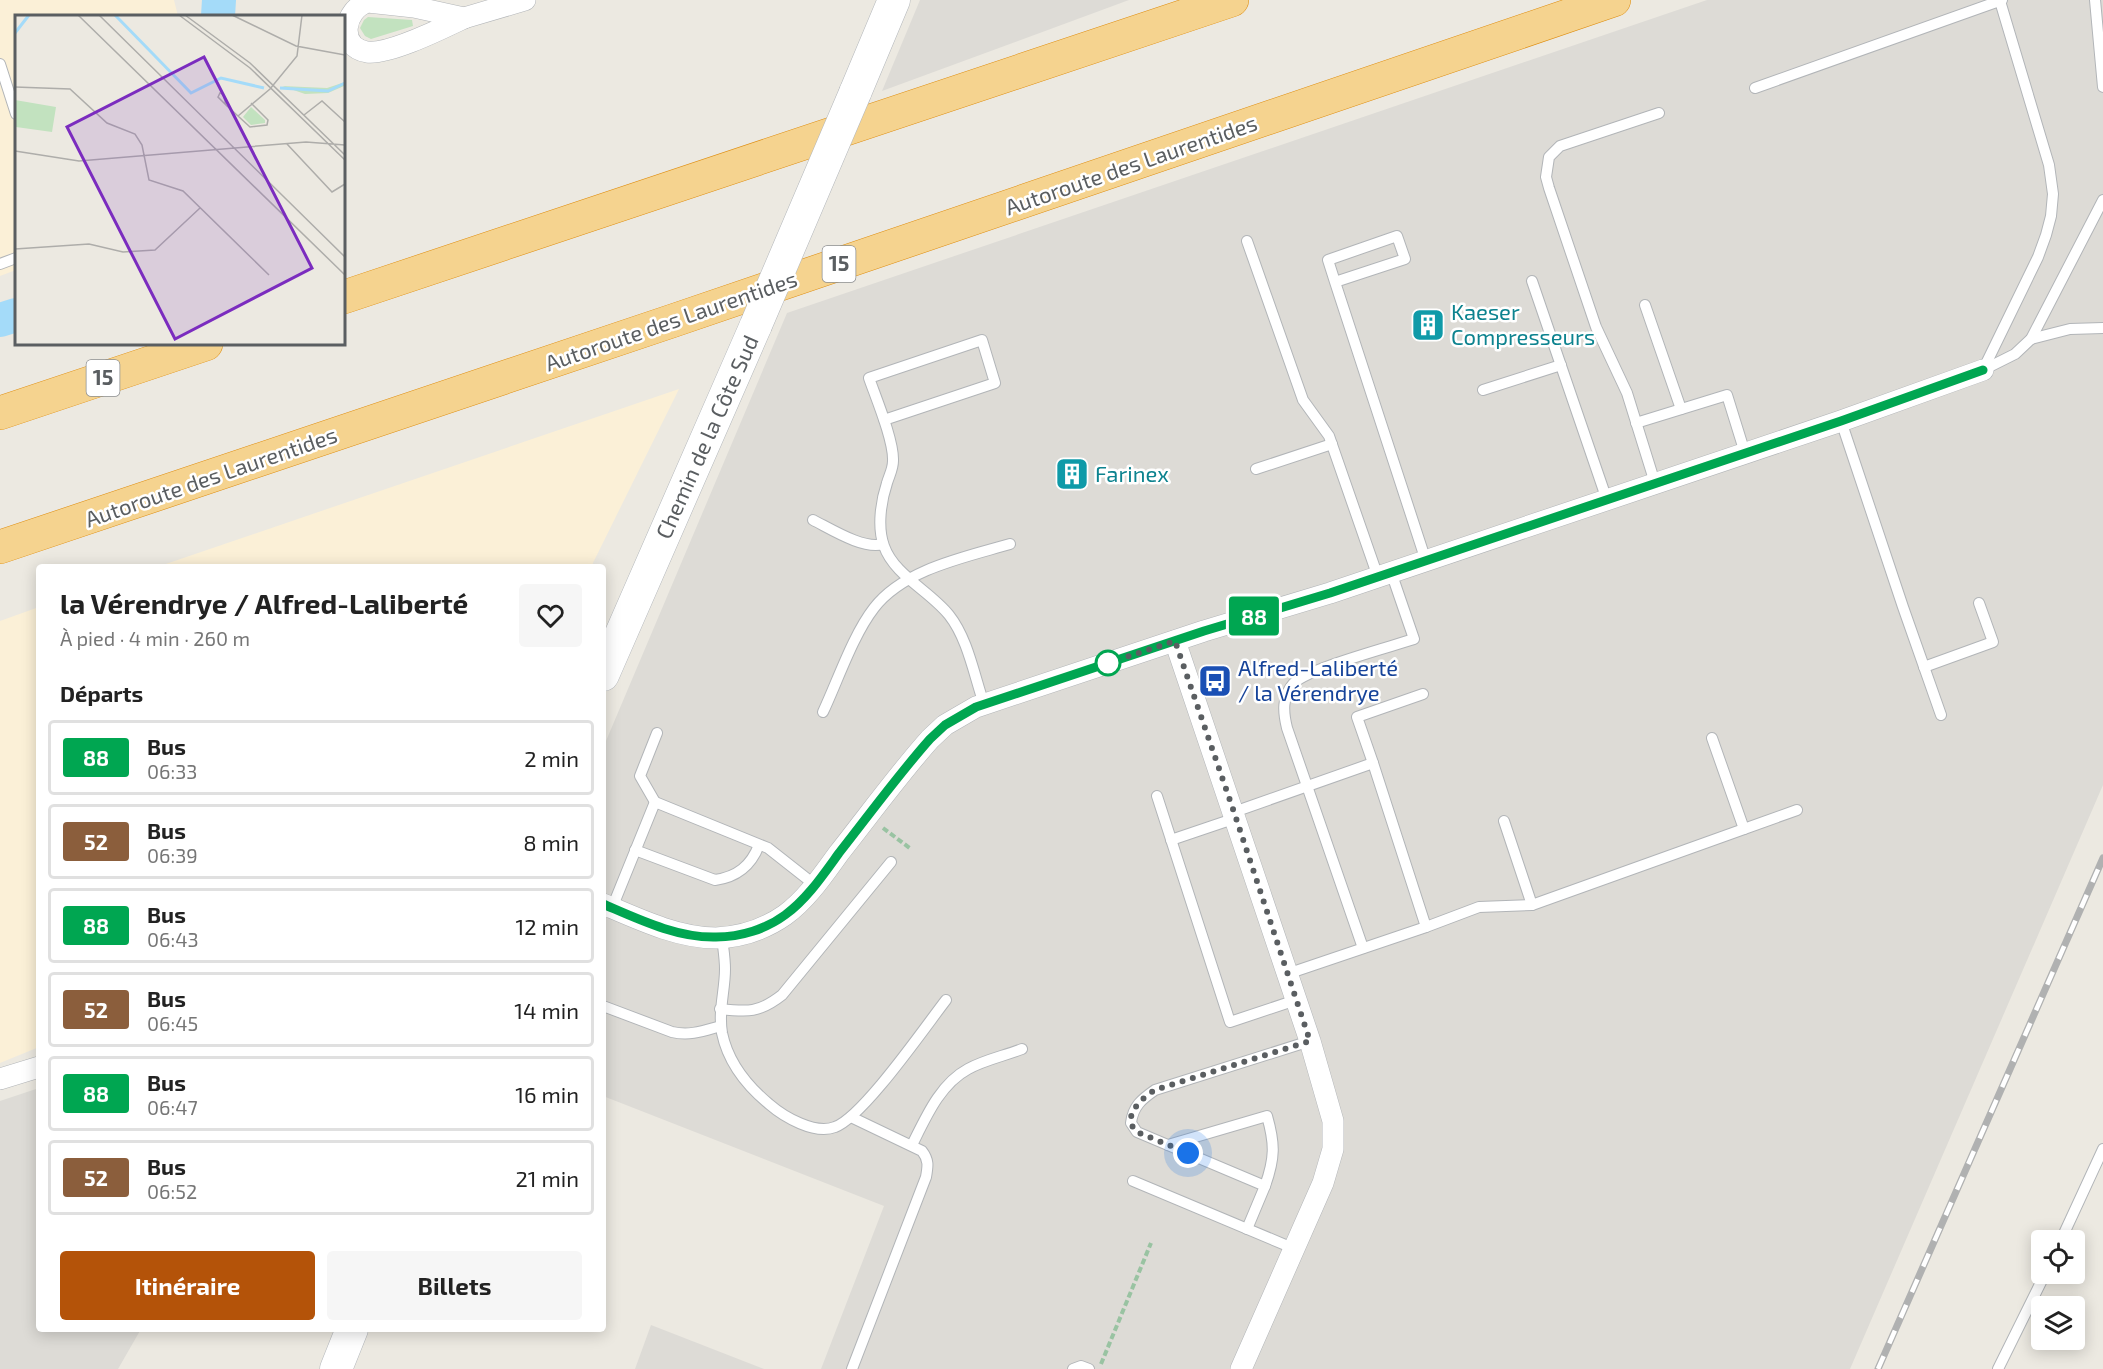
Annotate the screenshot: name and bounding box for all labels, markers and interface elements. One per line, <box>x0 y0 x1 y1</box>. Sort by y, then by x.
inset map <box>15 15 345 345</box>
street label: Autoroute des Laurentides <box>1001 109 1260 219</box>
road number: 15 <box>822 246 856 282</box>
street label: Autoroute des Laurentides <box>541 265 800 375</box>
place label: Kaeser Compresseurs <box>1451 298 1595 349</box>
building icon: Kaeser Compresseurs <box>1410 307 1446 343</box>
street label: Chemin de la Côte Sud <box>649 331 763 542</box>
road number: 15 <box>86 360 120 396</box>
street label: Autoroute des Laurentides <box>81 421 340 531</box>
building icon: Farinex <box>1054 456 1090 492</box>
place label: Farinex <box>1095 460 1169 486</box>
button: heart <box>519 584 582 647</box>
text: la Vérendrye / Alfred-Laliberté <box>60 586 468 620</box>
line badge: 88 <box>1227 596 1281 636</box>
text: 88 <box>1241 604 1267 629</box>
text: À pied · 4 min · 260 m <box>60 626 250 650</box>
unlabelled marker <box>1095 650 1121 676</box>
place label: Alfred-Laliberté / la Vérendrye <box>1238 654 1398 705</box>
bus stop icon: Alfred-Laliberté / la Vérendrye <box>1197 663 1233 699</box>
text: Départs <box>60 680 143 706</box>
text: Bus <box>147 733 186 759</box>
text: 88 <box>83 745 109 770</box>
text: 2 min <box>524 745 579 771</box>
text: 06:33 <box>147 759 197 783</box>
text: Bus <box>147 817 186 843</box>
text: 52 <box>84 829 108 854</box>
text: 8 min <box>523 829 579 855</box>
text: 06:39 <box>147 843 198 867</box>
text: Bus <box>147 901 186 927</box>
text: 88 <box>83 913 109 938</box>
text: 12 min <box>515 913 579 939</box>
text: 06:43 <box>147 927 199 951</box>
text: Bus <box>147 985 186 1011</box>
text: 52 <box>84 997 108 1022</box>
text: 14 min <box>514 997 579 1023</box>
text: 06:45 <box>147 1011 198 1035</box>
text: Bus <box>147 1069 186 1095</box>
text: 88 <box>83 1081 109 1106</box>
text: 16 min <box>515 1081 579 1107</box>
text: 06:47 <box>147 1095 198 1119</box>
your location <box>1173 1138 1203 1168</box>
text: Bus <box>147 1153 186 1179</box>
text: 52 <box>84 1165 108 1190</box>
text: 21 min <box>515 1165 579 1191</box>
text: 06:52 <box>147 1179 197 1203</box>
map controls <box>2031 1230 2085 1350</box>
button: locate <box>2031 1230 2085 1284</box>
button: Itinéraire <box>60 1251 315 1320</box>
button: Billets <box>327 1251 582 1320</box>
button: layers <box>2031 1296 2085 1350</box>

